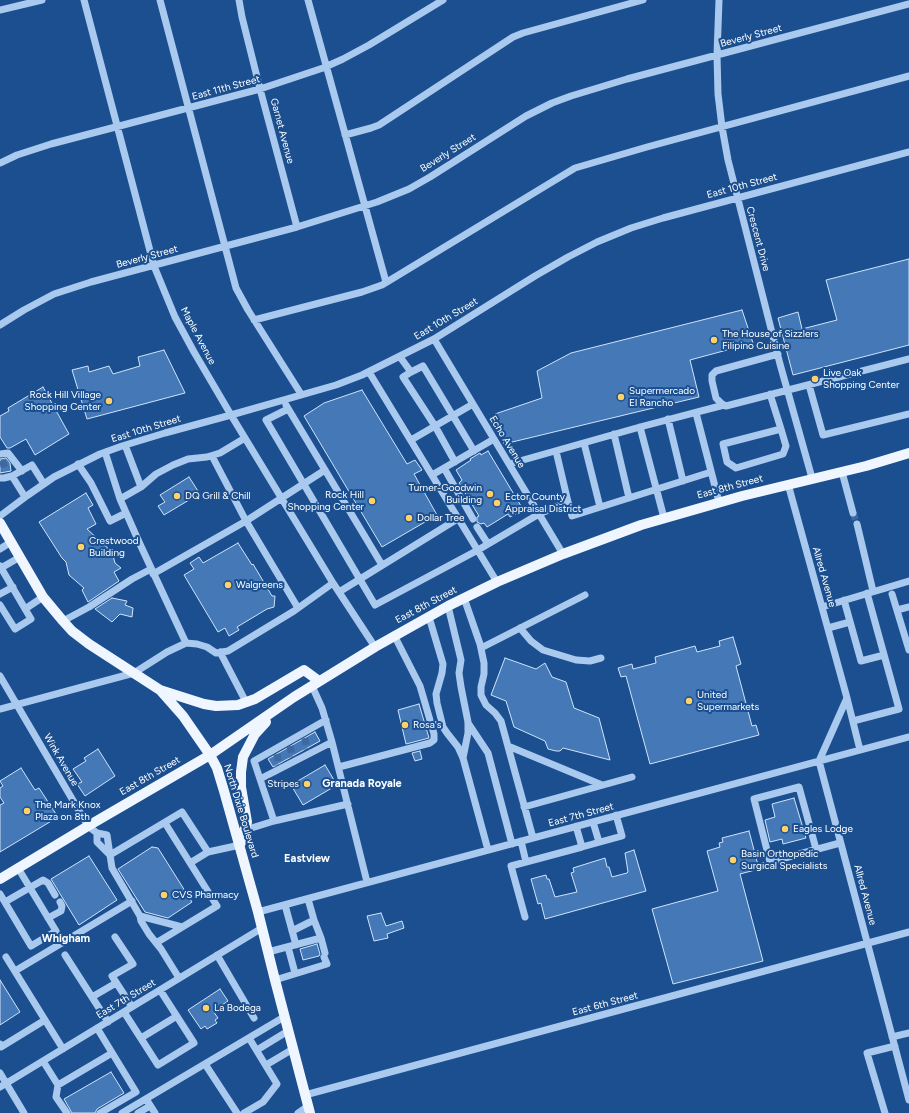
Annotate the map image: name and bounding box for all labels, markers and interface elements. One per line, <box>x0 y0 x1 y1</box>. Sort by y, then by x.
street label: Beverly Street <box>719 22 783 50</box>
street label: East 11th Street <box>191 73 261 103</box>
street label: Garnet Avenue <box>268 97 296 165</box>
street label: Beverly Street <box>418 131 478 175</box>
street label: East 10th Street <box>706 171 778 201</box>
street label: Crescent Drive <box>744 205 772 273</box>
street label: Beverly Street <box>115 243 179 271</box>
street label: East 10th Street <box>412 295 480 343</box>
street label: Maple Avenue <box>178 305 218 367</box>
place label: The House of Sizzlers Filipino Cuisine <box>722 328 818 352</box>
marker: The House of Sizzlers Filipino Cuisine <box>709 335 719 345</box>
place label: Live Oak Shopping Center <box>823 367 899 390</box>
marker: Live Oak Shopping Center <box>810 374 820 384</box>
place label: Supermercado El Rancho <box>629 385 695 408</box>
place label: Rock Hill Village Shopping Center <box>25 389 101 412</box>
marker: Supermercado El Rancho <box>616 392 626 402</box>
marker: Rock Hill Village Shopping Center <box>104 396 114 406</box>
street label: East 10th Street <box>110 413 182 445</box>
street label: Echo Avenue <box>487 414 527 470</box>
street label: East 8th Street <box>696 472 764 502</box>
place label: Turner-Goodwin Building <box>409 482 482 506</box>
place label: Rock Hill Shopping Center <box>288 489 364 512</box>
marker: Turner-Goodwin Building <box>485 489 495 499</box>
place label: DQ Grill & Chill <box>185 490 251 502</box>
marker: DQ Grill & Chill <box>172 491 182 501</box>
place label: Ector County Appraisal District <box>505 491 581 514</box>
marker: Rock Hill Shopping Center <box>367 496 377 506</box>
marker: Ector County Appraisal District <box>492 498 502 508</box>
place label: Dollar Tree <box>417 512 464 524</box>
marker: Dollar Tree <box>404 513 414 523</box>
place label: Crestwood Building <box>89 535 139 558</box>
marker: Crestwood Building <box>76 542 86 552</box>
street label: Allred Avenue <box>810 545 838 609</box>
place label: Walgreens <box>236 579 283 591</box>
marker: Walgreens <box>223 580 233 590</box>
street label: East 8th Street <box>393 584 459 626</box>
place label: United Supermarkets <box>697 689 759 712</box>
marker: United Supermarkets <box>684 696 694 706</box>
place label: Rosa's <box>413 719 441 731</box>
marker: Rosa's <box>400 720 410 730</box>
street label: Wink Avenue <box>41 732 81 788</box>
street label: East 8th Street <box>118 754 182 798</box>
street label: North Dixie Boulevard <box>221 763 261 859</box>
district label: Granada Royale <box>322 777 402 791</box>
place label: Stripes <box>267 778 299 790</box>
marker: Stripes <box>302 779 312 789</box>
place label: The Mark Knox Plaza on 8th <box>35 799 100 822</box>
street label: East 7th Street <box>547 801 615 829</box>
marker: The Mark Knox Plaza on 8th <box>22 806 32 816</box>
place label: Eagles Lodge <box>793 823 853 835</box>
marker: Eagles Lodge <box>780 824 790 834</box>
place label: Basin Orthopedic Surgical Specialists <box>741 848 827 872</box>
district label: Eastview <box>284 852 330 866</box>
marker: Basin Orthopedic Surgical Specialists <box>728 855 738 865</box>
street label: Allred Avenue <box>851 863 879 927</box>
place label: CVS Pharmacy <box>172 889 239 901</box>
marker: CVS Pharmacy <box>159 890 169 900</box>
district label: Whigham <box>42 932 90 946</box>
street label: East 7th Street <box>94 977 158 1021</box>
street label: East 6th Street <box>571 989 639 1019</box>
place label: La Bodega <box>214 1002 261 1014</box>
marker: La Bodega <box>201 1003 211 1013</box>

